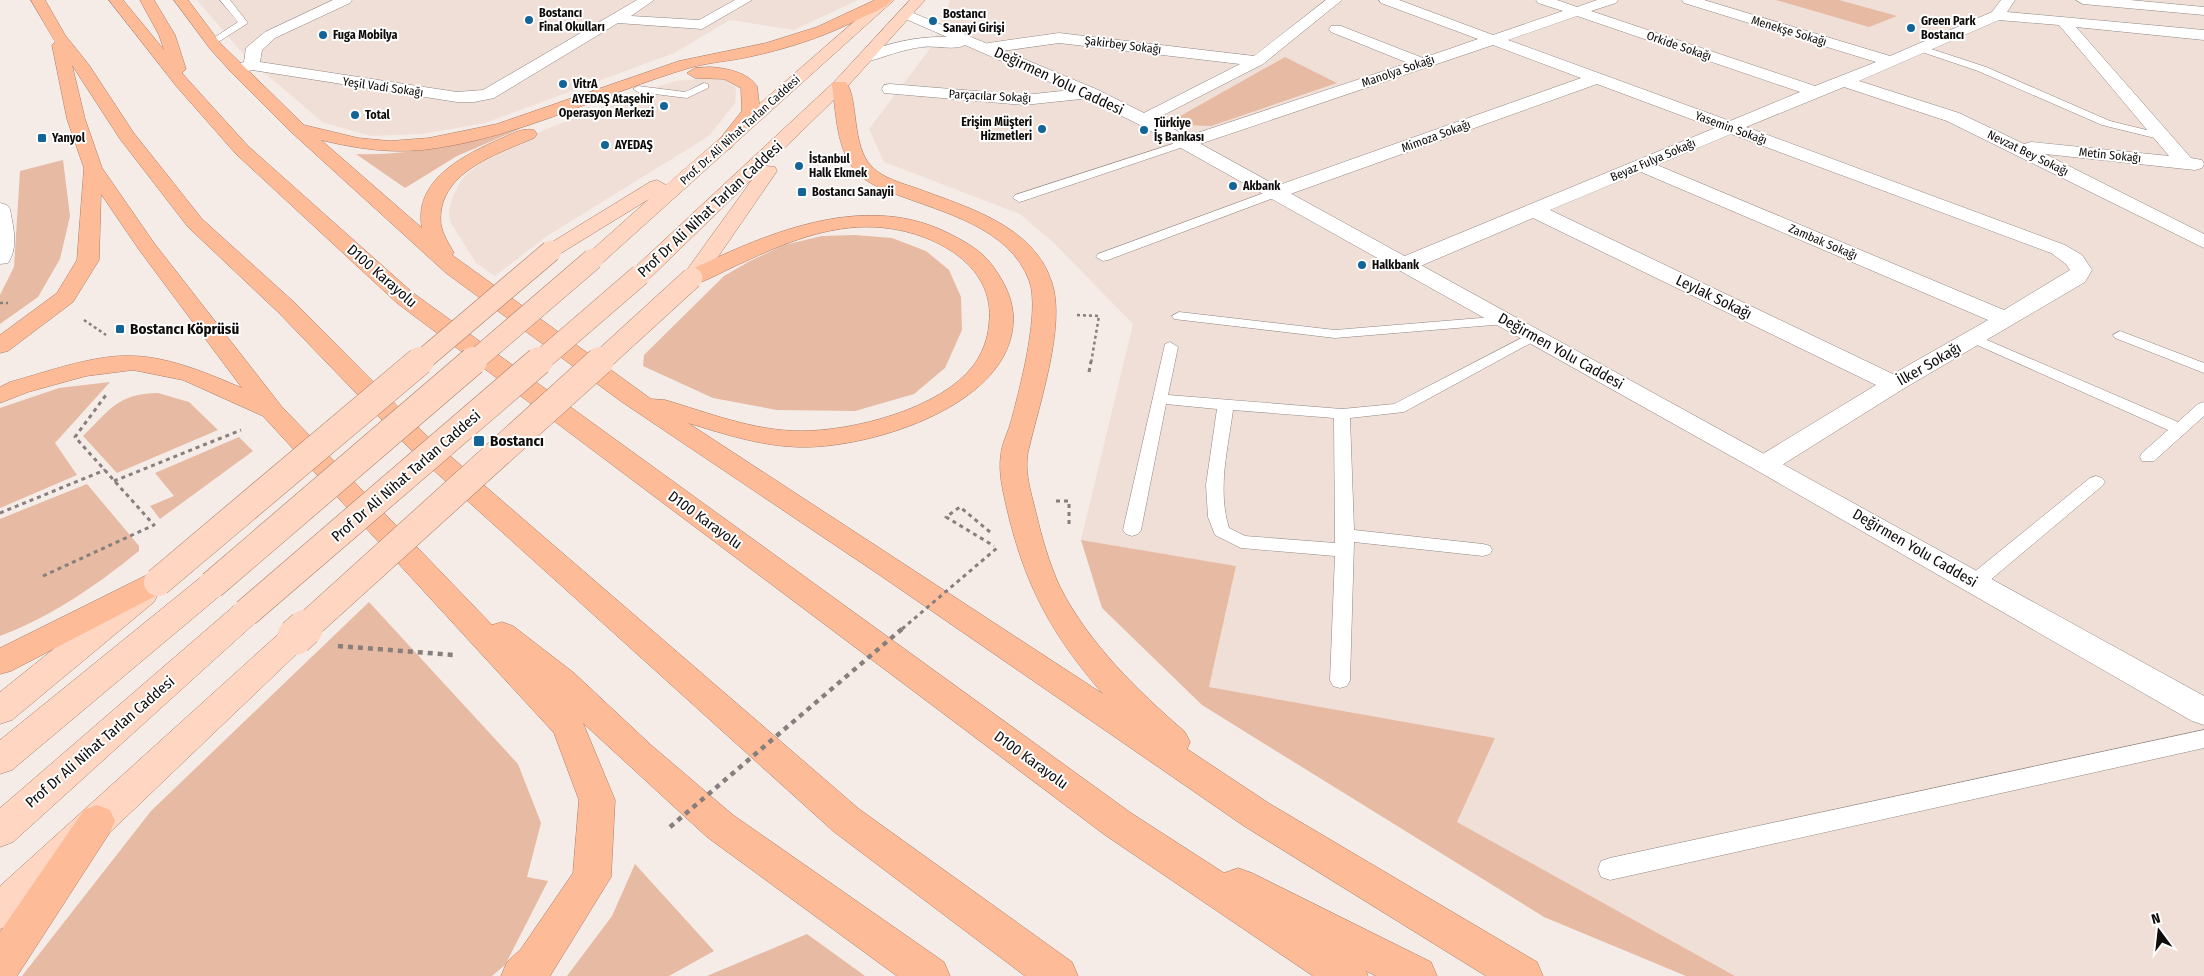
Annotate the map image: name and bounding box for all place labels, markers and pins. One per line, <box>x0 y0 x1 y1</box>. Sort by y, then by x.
place label: Bostancı Final Okulları <box>539 6 605 34</box>
place label: Bostancı Sanayi Girişi <box>943 7 1005 36</box>
marker: Bostancı Final Okulları <box>523 14 535 26</box>
place label: Green Park Bostancı <box>1921 14 1976 42</box>
marker: Bostancı Sanayi Girişi <box>927 15 939 27</box>
marker: Green Park Bostancı <box>1905 22 1917 34</box>
place label: Fuga Mobilya <box>333 28 398 42</box>
marker: Fuga Mobilya <box>317 29 329 41</box>
place label: VitrA <box>572 77 598 91</box>
marker: VitrA <box>557 78 569 90</box>
place label: AYEDAŞ Ataşehir Operasyon Merkezi <box>559 92 655 120</box>
marker: AYEDAŞ Ataşehir Operasyon Merkezi <box>658 100 670 112</box>
place label: Total <box>365 108 391 122</box>
marker: Total <box>349 109 361 121</box>
place label: Erişim Müşteri Hizmetleri <box>961 115 1032 143</box>
place label: Türkiye İş Bankası <box>1154 116 1204 145</box>
marker: Erişim Müşteri Hizmetleri <box>1036 123 1048 135</box>
marker: Türkiye İş Bankası <box>1138 124 1150 136</box>
place label: Yanyol <box>51 131 86 145</box>
marker: Yanyol <box>36 132 48 144</box>
place label: AYEDAŞ <box>614 138 653 153</box>
marker: AYEDAŞ <box>599 139 611 151</box>
place label: İstanbul Halk Ekmek <box>809 151 868 180</box>
marker: İstanbul Halk Ekmek <box>793 160 805 172</box>
place label: Akbank <box>1242 179 1281 193</box>
marker: Akbank <box>1227 180 1239 192</box>
place label: Bostancı Sanayii <box>812 185 894 199</box>
marker: Bostancı Sanayii <box>796 186 808 198</box>
place label: Halkbank <box>1372 258 1420 272</box>
marker: Halkbank <box>1356 259 1368 271</box>
place label: Bostancı Köprüsü <box>130 320 239 338</box>
marker: Bostancı Köprüsü <box>114 323 126 335</box>
place label: Bostancı <box>490 432 544 450</box>
marker: Bostancı <box>472 434 486 448</box>

